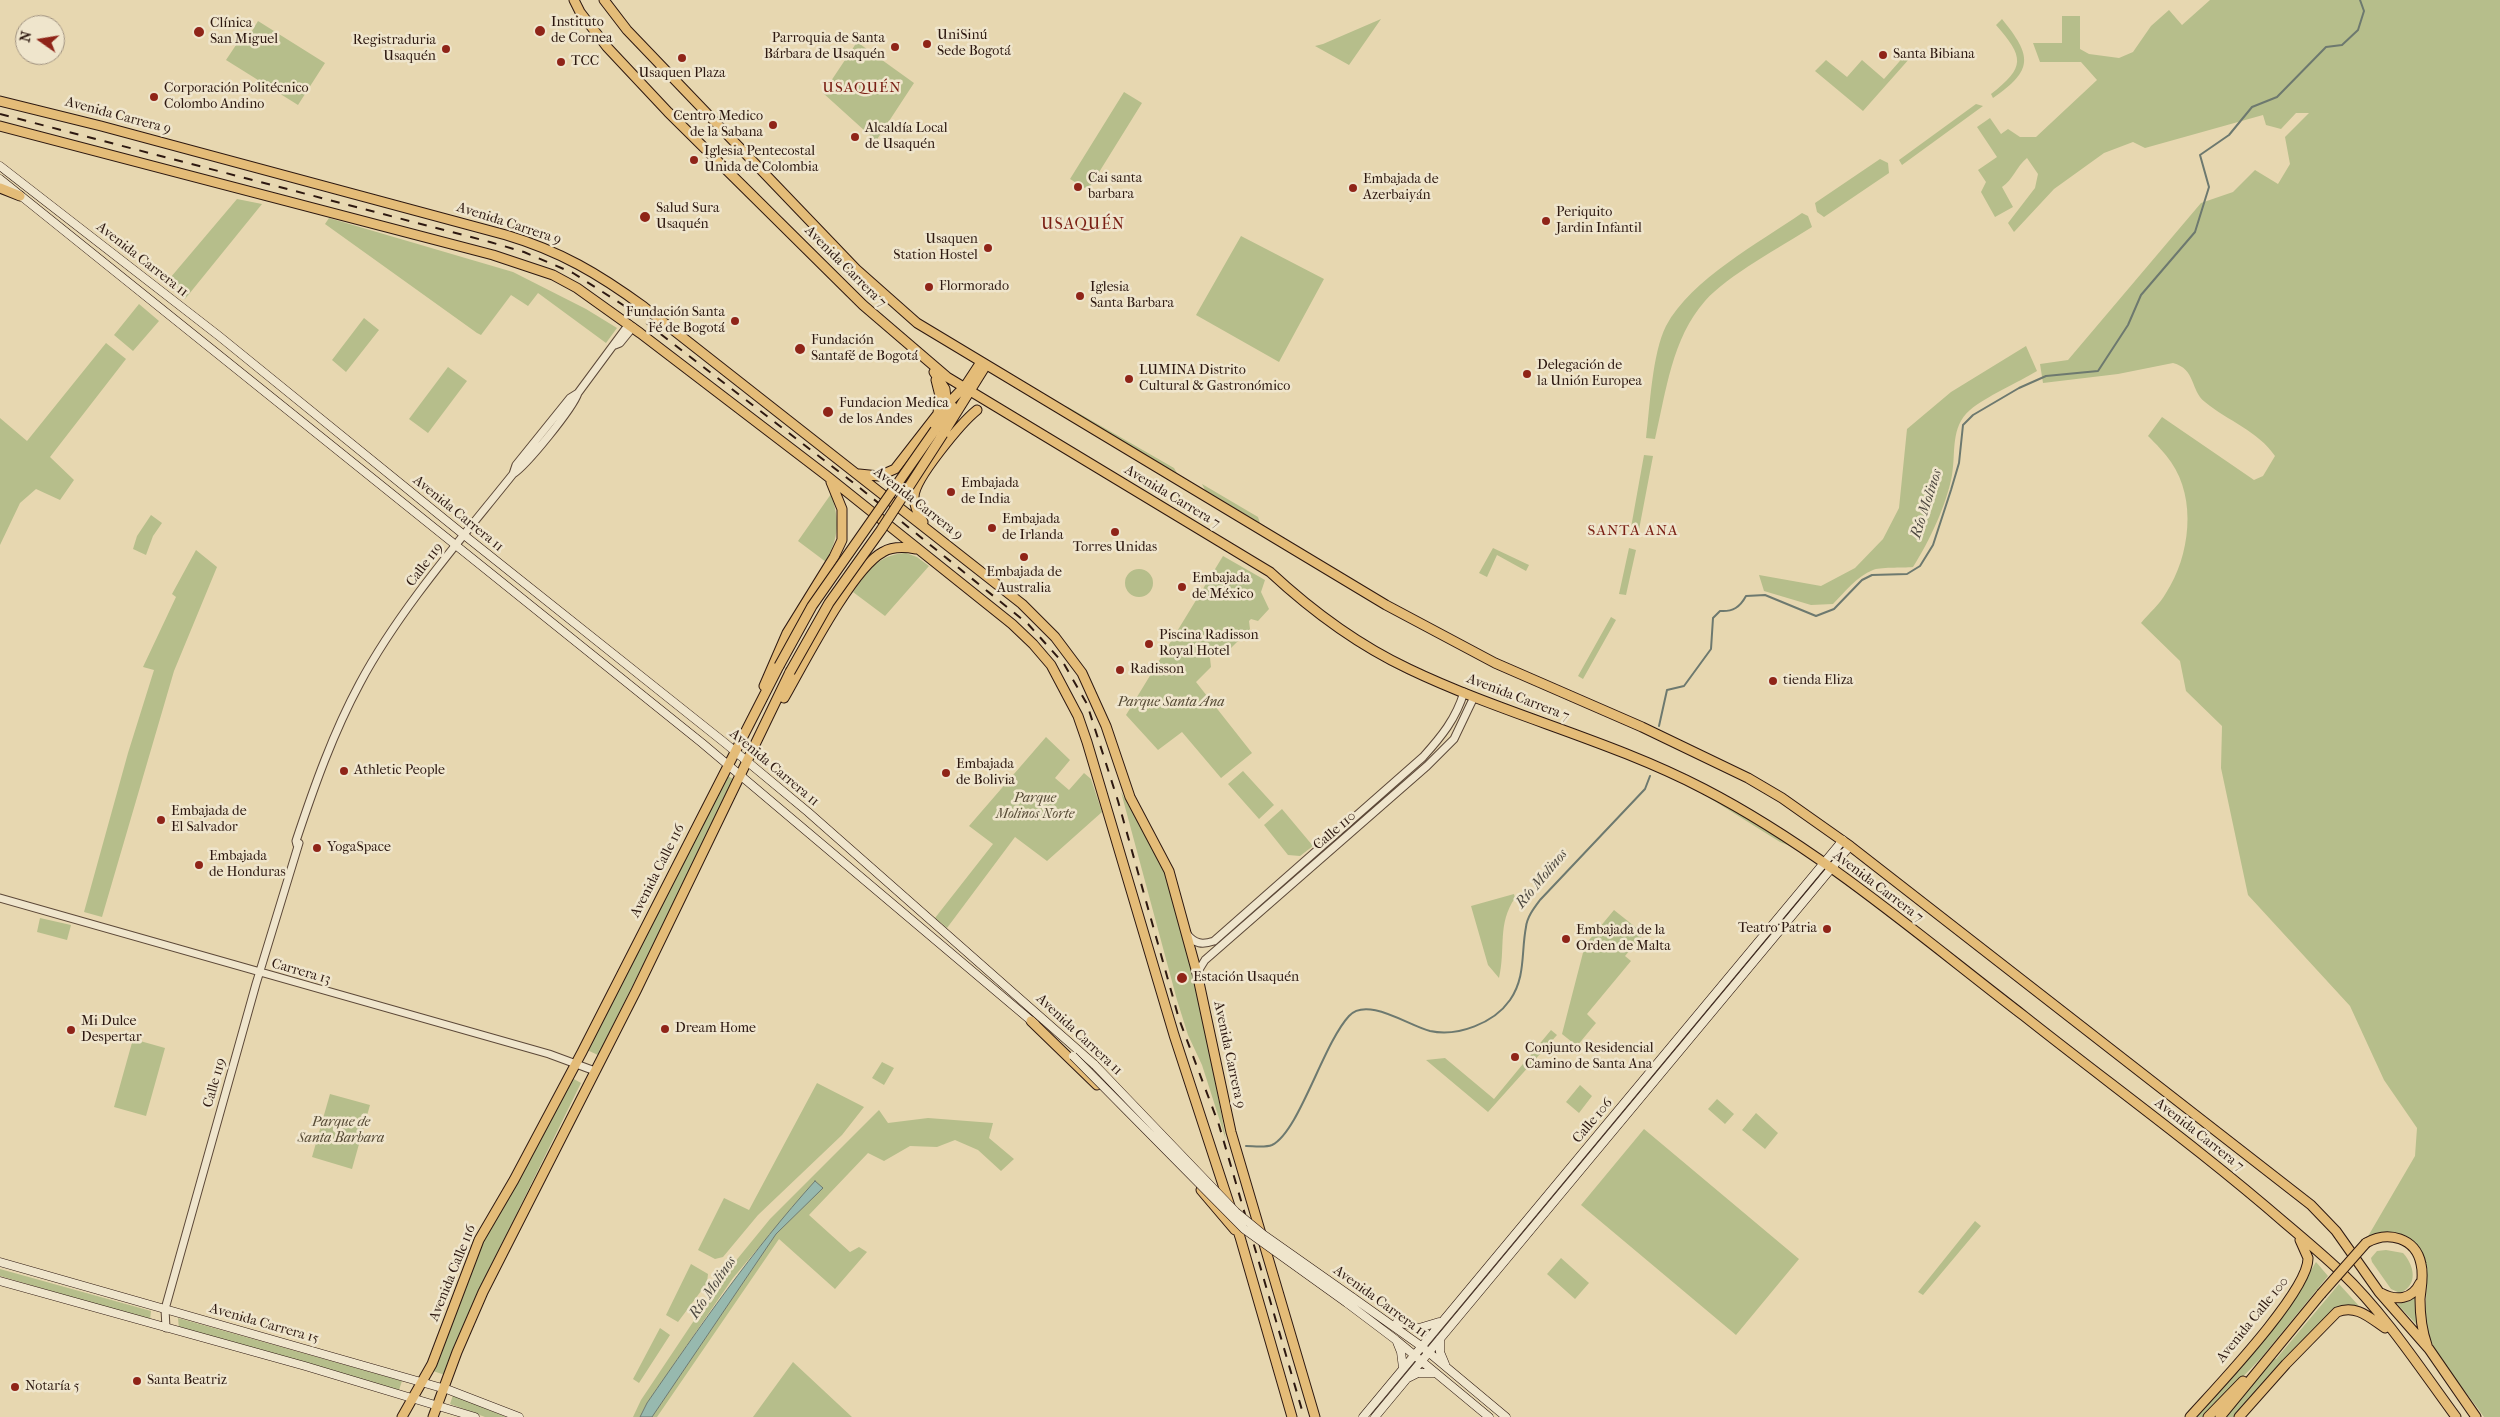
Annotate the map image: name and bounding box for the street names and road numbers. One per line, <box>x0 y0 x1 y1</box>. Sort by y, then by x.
street label: Avenida Carrera 9 <box>63 94 173 138</box>
street label: Avenida Carrera 9 <box>455 199 563 249</box>
street label: Avenida Carrera 11 <box>93 219 191 301</box>
street label: Avenida Carrera 7 <box>801 223 889 311</box>
street label: Avenida Carrera 7 <box>1121 462 1223 532</box>
street label: Avenida Carrera 9 <box>870 464 966 544</box>
street label: Avenida Carrera 11 <box>409 472 507 556</box>
street label: Calle 119 <box>403 540 447 590</box>
street label: Avenida Carrera 7 <box>1464 671 1572 725</box>
street label: Avenida Carrera 11 <box>726 726 822 810</box>
street label: Calle 110 <box>1310 808 1360 854</box>
street label: Avenida Calle 116 <box>627 821 689 921</box>
street label: Avenida Carrera 7 <box>1830 848 1926 926</box>
street label: Carrera 13 <box>269 956 333 988</box>
street label: Avenida Carrera 11 <box>1032 991 1126 1079</box>
street label: Avenida Carrera 9 <box>1209 1000 1249 1110</box>
street label: Calle 119 <box>200 1056 230 1110</box>
street label: Calle 106 <box>1569 1095 1617 1147</box>
street label: Avenida Carrera 7 <box>2151 1095 2247 1175</box>
street label: Avenida Calle 116 <box>426 1222 480 1324</box>
street label: Avenida Carrera 11 <box>1330 1262 1430 1342</box>
street label: Avenida Calle 100 <box>2213 1274 2293 1366</box>
street label: Avenida Carrera 15 <box>207 1300 321 1348</box>

